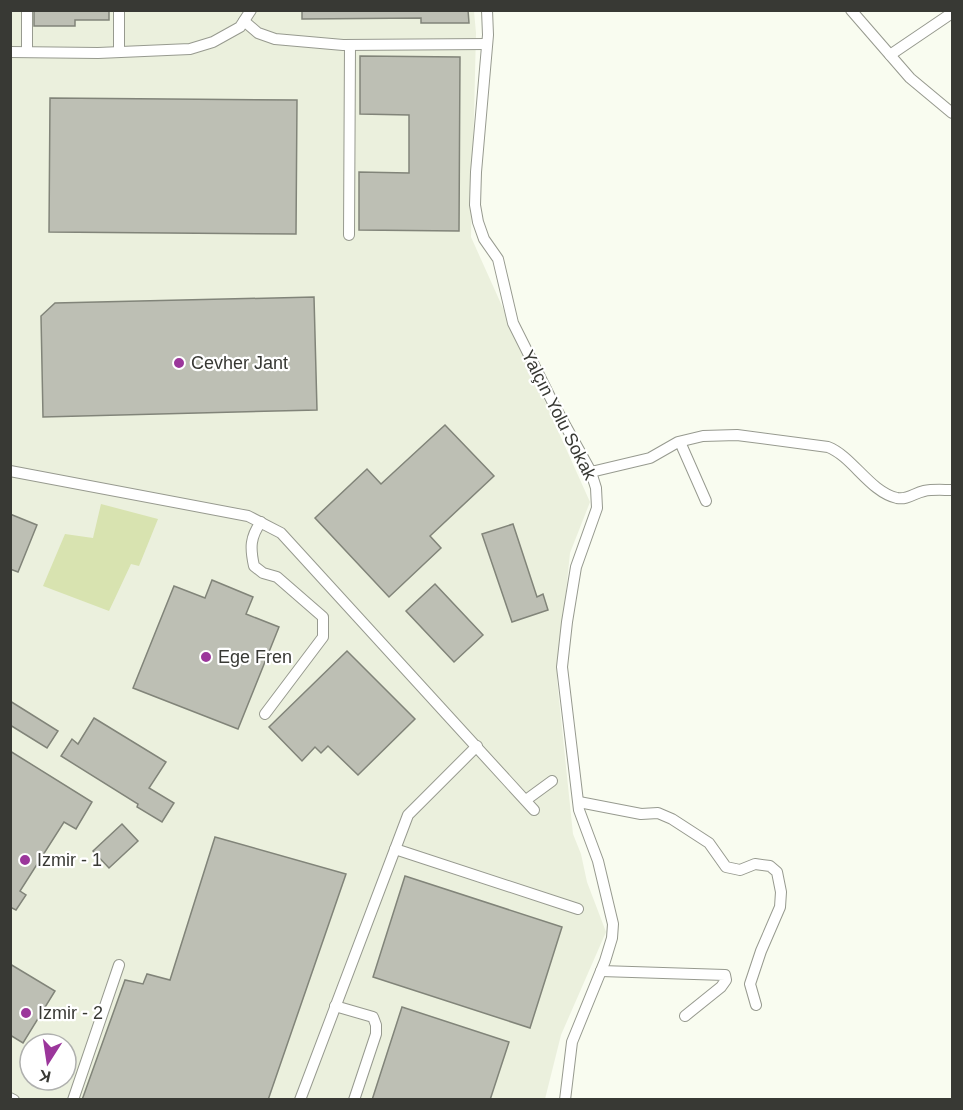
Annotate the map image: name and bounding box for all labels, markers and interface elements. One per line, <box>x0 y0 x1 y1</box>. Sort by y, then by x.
street label: Yalçın Yolu Sokak <box>518 347 601 484</box>
place label: Cevher Jant <box>191 353 288 373</box>
marker: Cevher Jant <box>172 356 186 370</box>
place label: Ege Fren <box>218 647 292 667</box>
marker: Ege Fren <box>199 650 213 664</box>
place label: Izmir - 1 <box>37 850 102 870</box>
marker: Izmir - 1 <box>18 853 32 867</box>
place label: Izmir - 2 <box>38 1003 103 1023</box>
marker: Izmir - 2 <box>19 1006 33 1020</box>
north arrow <box>18 1032 78 1092</box>
text: K <box>37 1067 52 1086</box>

